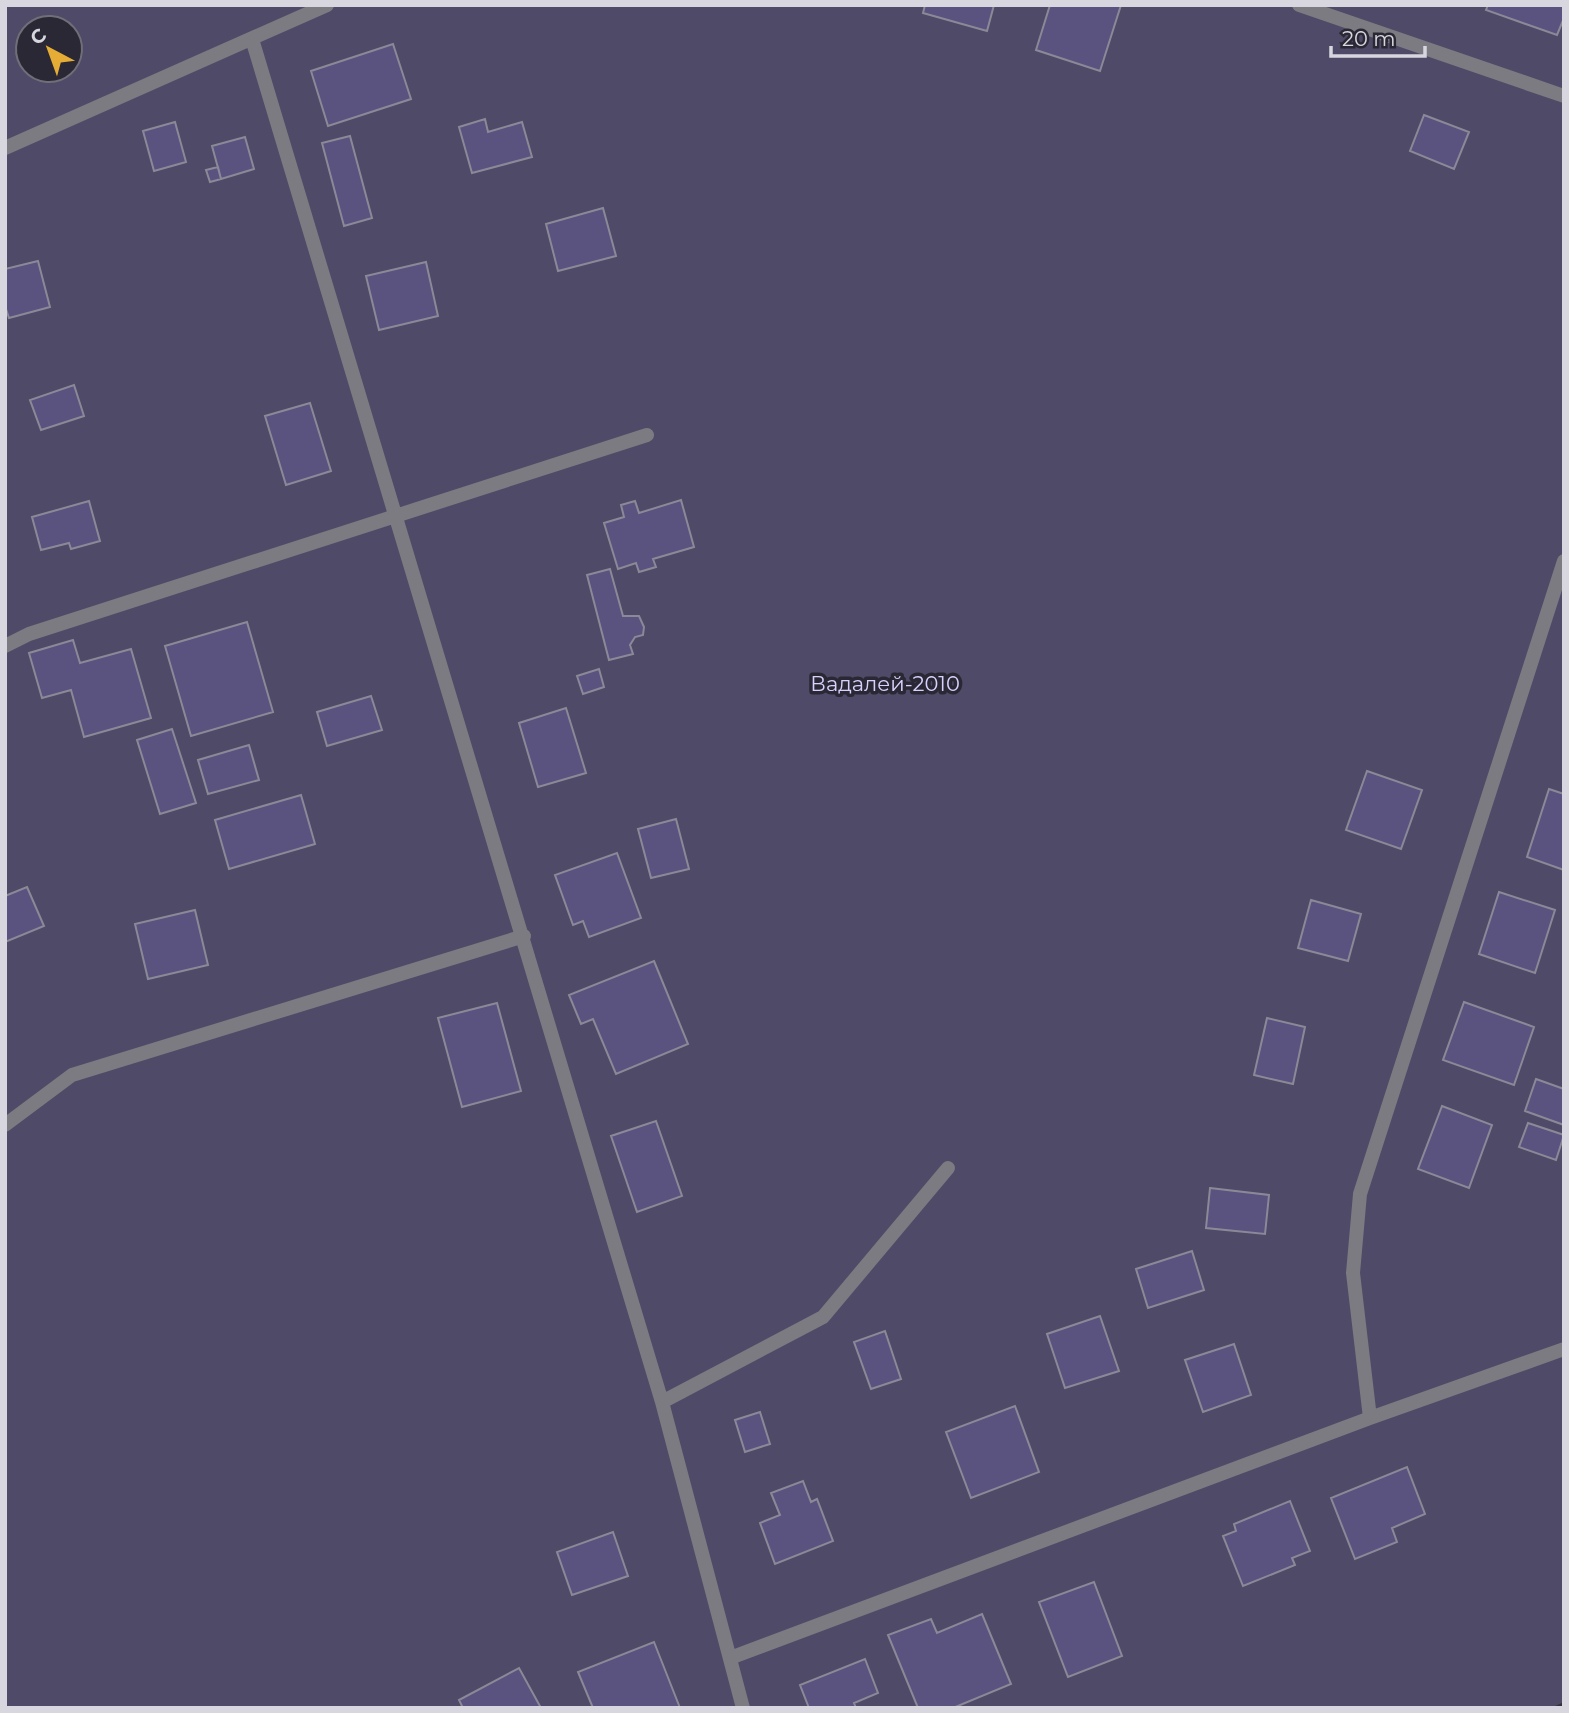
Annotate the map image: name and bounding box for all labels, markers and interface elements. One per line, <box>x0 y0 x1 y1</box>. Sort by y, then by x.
north arrow <box>14 14 84 84</box>
scale bar <box>1331 14 1426 58</box>
text: С <box>25 23 51 50</box>
text: 20 m <box>1342 26 1396 51</box>
park label: Вадалей-2010 <box>810 671 960 696</box>

